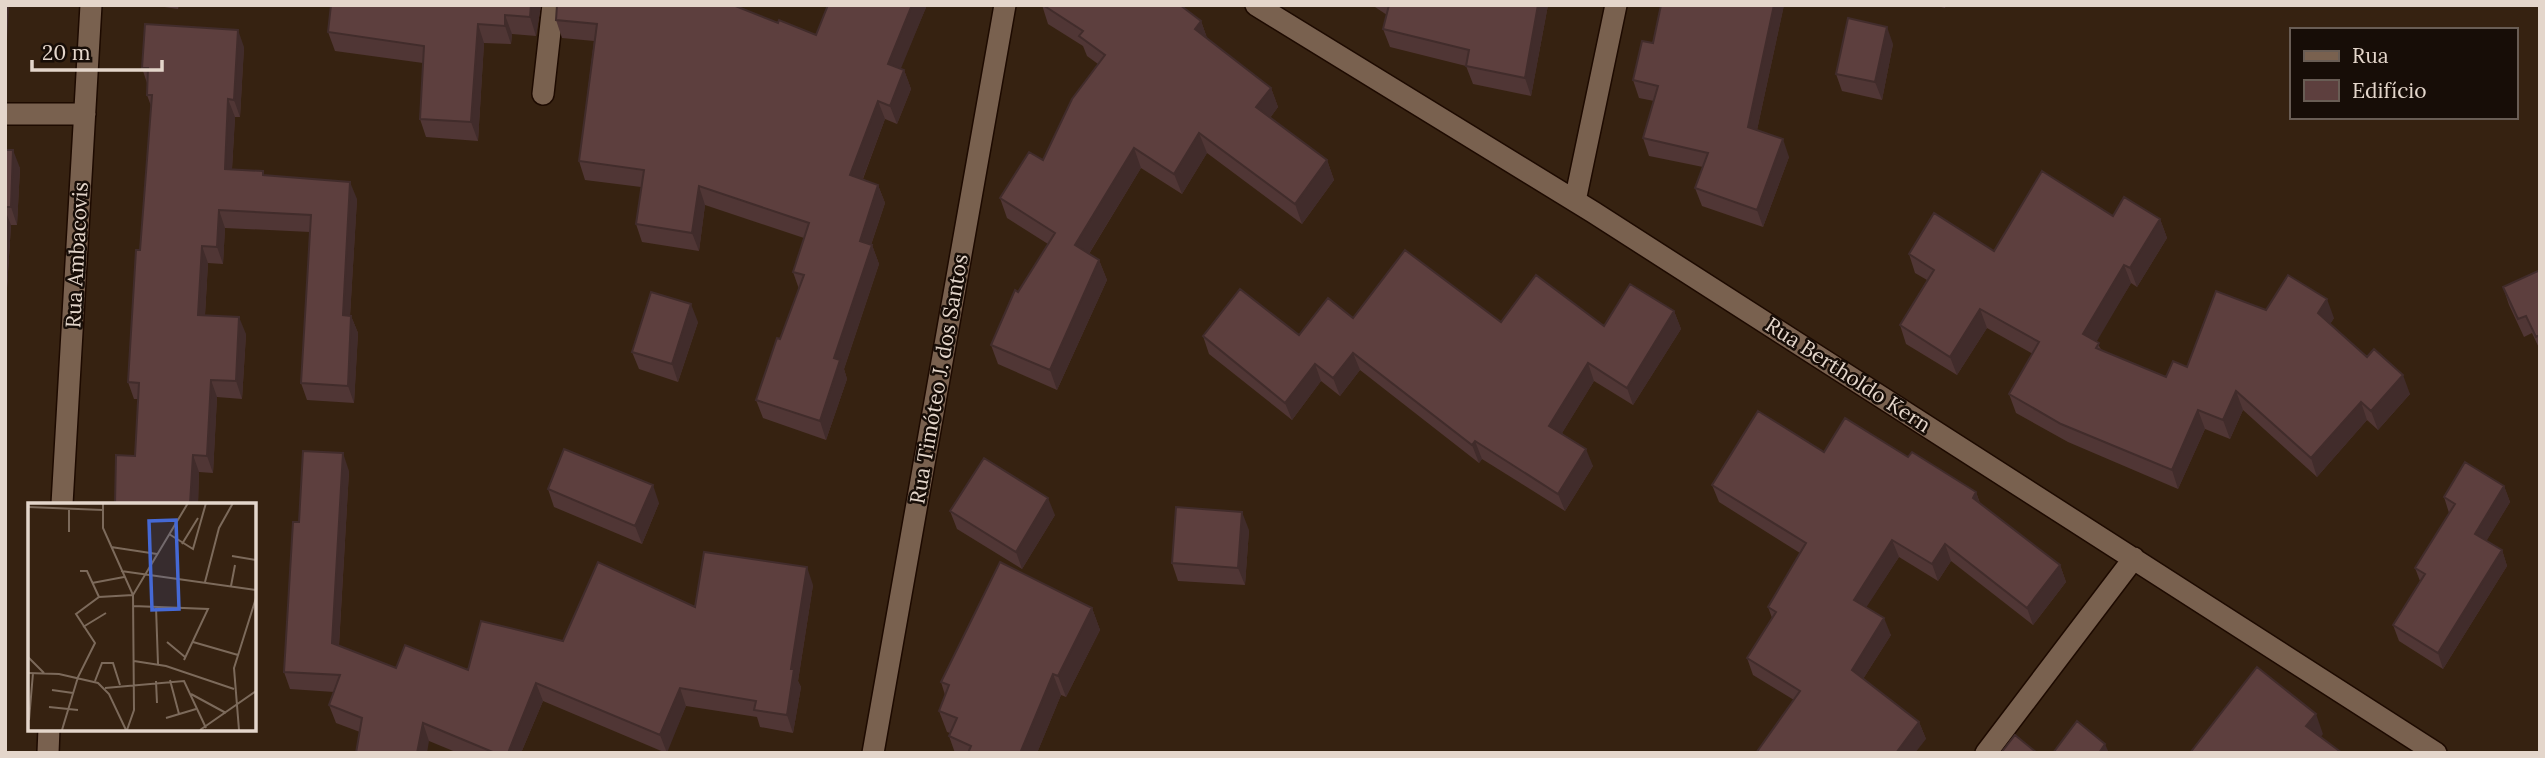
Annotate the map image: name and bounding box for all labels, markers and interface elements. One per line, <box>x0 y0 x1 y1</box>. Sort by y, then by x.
scale bar <box>32 28 161 72</box>
legend <box>2290 28 2517 119</box>
text: 20 m <box>42 39 91 66</box>
text: Rua <box>2352 42 2389 69</box>
text: Edifício <box>2352 77 2427 104</box>
street label: Rua Ambacovis <box>59 181 94 329</box>
street label: Rua Timóteo J. dos Santos <box>903 252 974 506</box>
street label: Rua Bertholdo Kern <box>1760 311 1936 438</box>
inset map <box>28 503 256 730</box>

